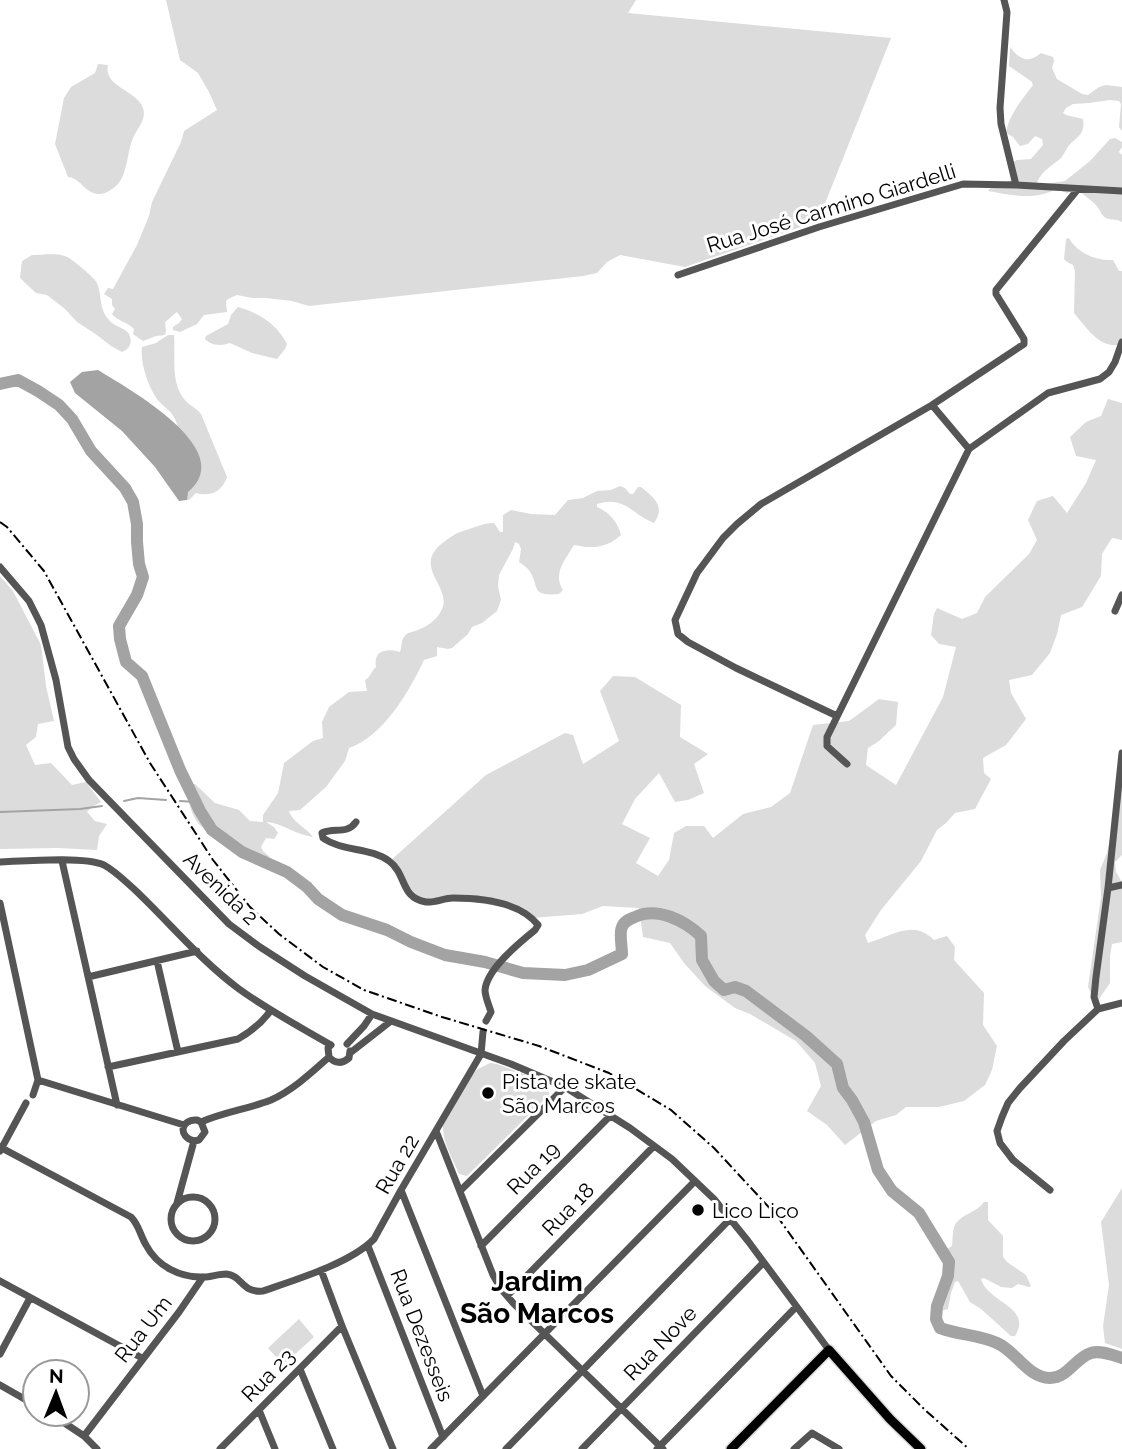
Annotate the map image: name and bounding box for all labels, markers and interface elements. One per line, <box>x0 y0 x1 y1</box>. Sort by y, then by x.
street label: Rua José Carmino Giardelli <box>703 158 959 258</box>
street label: Avenida 2 <box>178 846 264 930</box>
place label: Pista de skate São Marcos <box>502 1069 636 1118</box>
marker: Pista de skate São Marcos <box>480 1085 496 1101</box>
street label: Rua 22 <box>370 1130 424 1198</box>
street label: Rua 19 <box>501 1136 565 1200</box>
street label: Rua 18 <box>537 1177 599 1241</box>
place label: Lico Lico <box>712 1198 799 1223</box>
marker: Lico Lico <box>690 1202 706 1218</box>
street label: Rua Dezesseis <box>385 1265 459 1405</box>
district label: Jardim São Marcos <box>460 1265 614 1330</box>
street label: Rua Um <box>109 1291 177 1367</box>
street label: Rua Nove <box>618 1300 702 1386</box>
street label: Rua 23 <box>236 1343 300 1407</box>
north arrow <box>21 1358 91 1428</box>
text: N <box>49 1365 64 1387</box>

